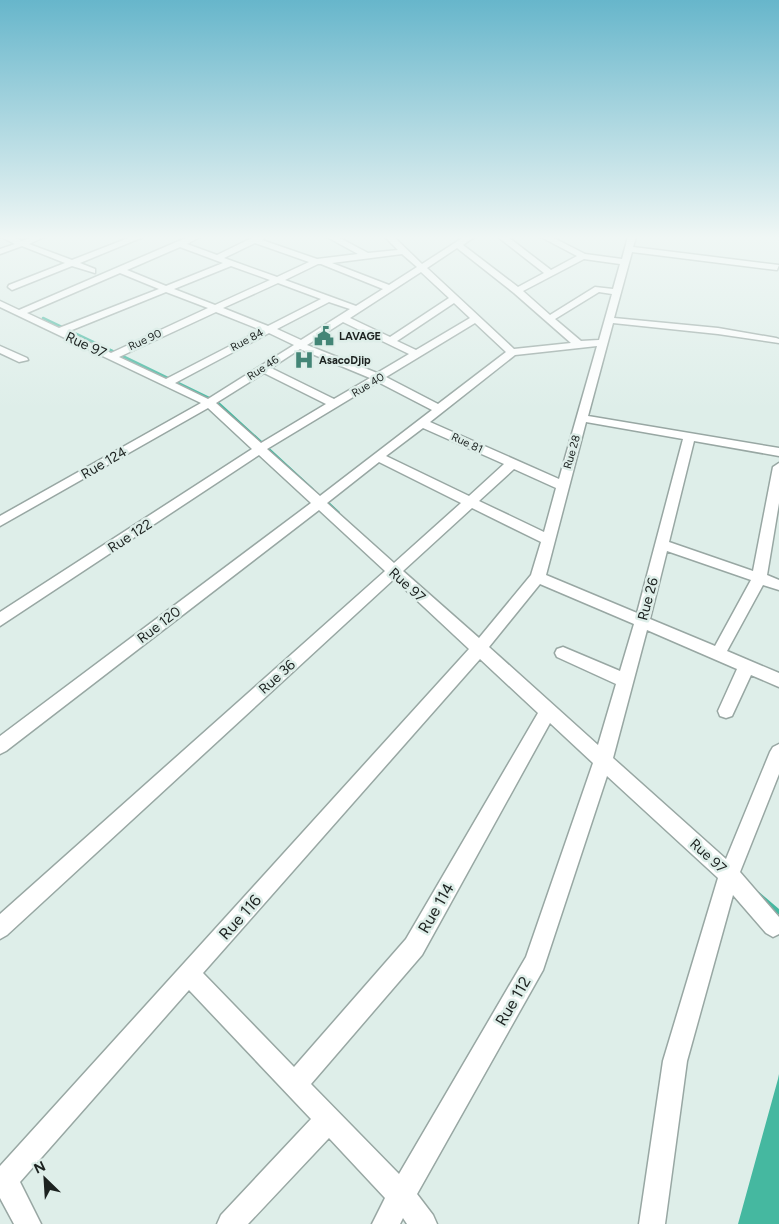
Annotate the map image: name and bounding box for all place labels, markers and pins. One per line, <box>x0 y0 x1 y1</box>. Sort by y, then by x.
public building icon: LAVAGE <box>313 325 335 347</box>
place label: LAVAGE <box>339 330 381 343</box>
hospital icon: AsacoDjip <box>293 349 315 371</box>
place label: AsacoDjip <box>319 354 371 367</box>

